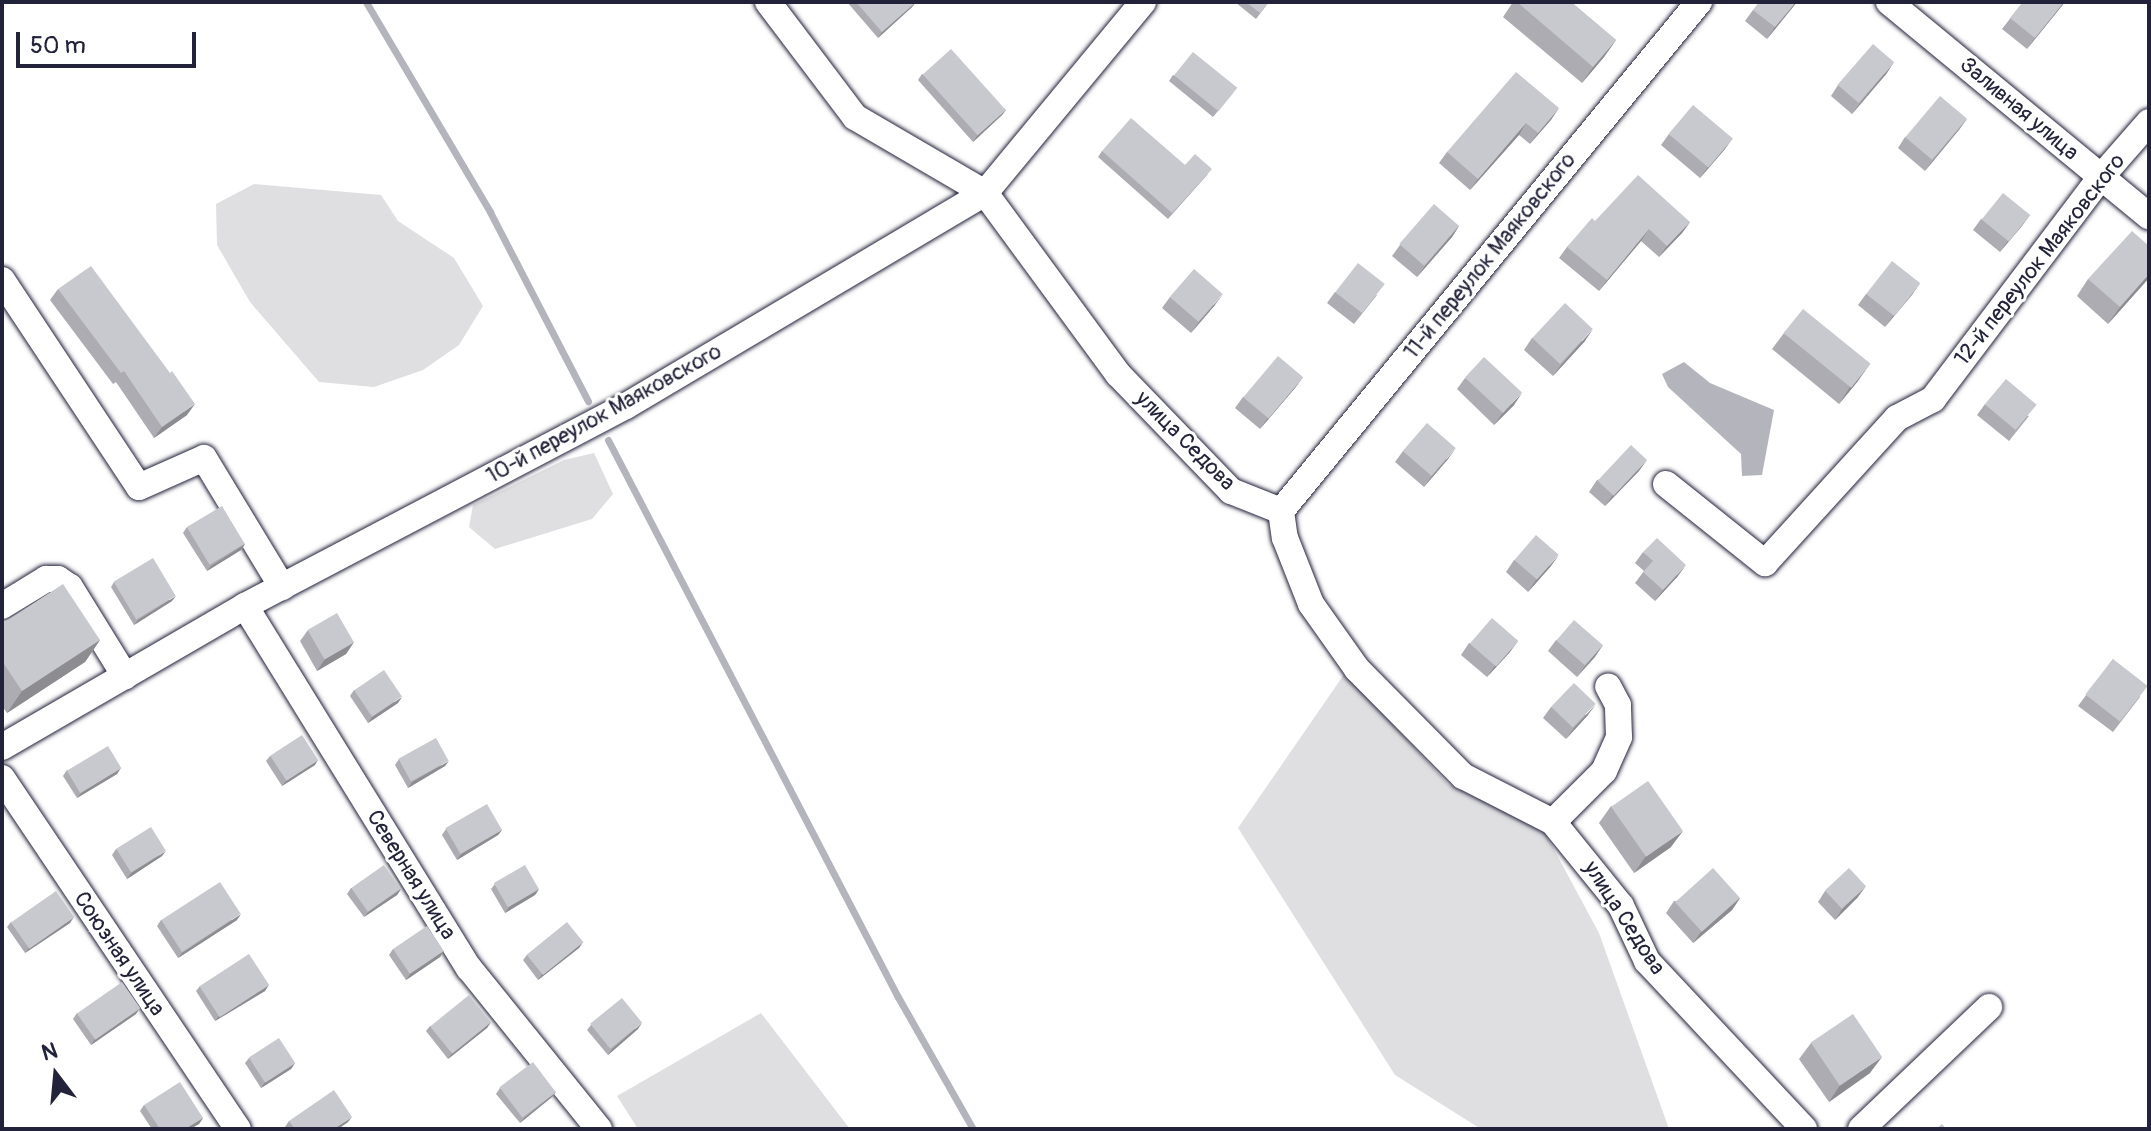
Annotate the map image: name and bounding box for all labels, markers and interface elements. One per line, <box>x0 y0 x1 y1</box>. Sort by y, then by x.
scale bar <box>20 16 200 66</box>
text: 50 m <box>30 31 86 60</box>
street label: Заливная улица <box>1954 52 2084 166</box>
street label: 11-й переулок Маяковского <box>1399 147 1581 365</box>
street label: 12-й переулок Маяковского <box>1949 149 2131 371</box>
street label: 10-й переулок Маяковского <box>482 338 726 490</box>
street label: улица Седова <box>1130 386 1240 496</box>
street label: Северная улица <box>361 805 461 945</box>
street label: улица Седова <box>1578 856 1670 980</box>
street label: Союзная улица <box>68 887 170 1021</box>
north arrow <box>16 1035 96 1115</box>
text: N <box>38 1036 60 1067</box>

